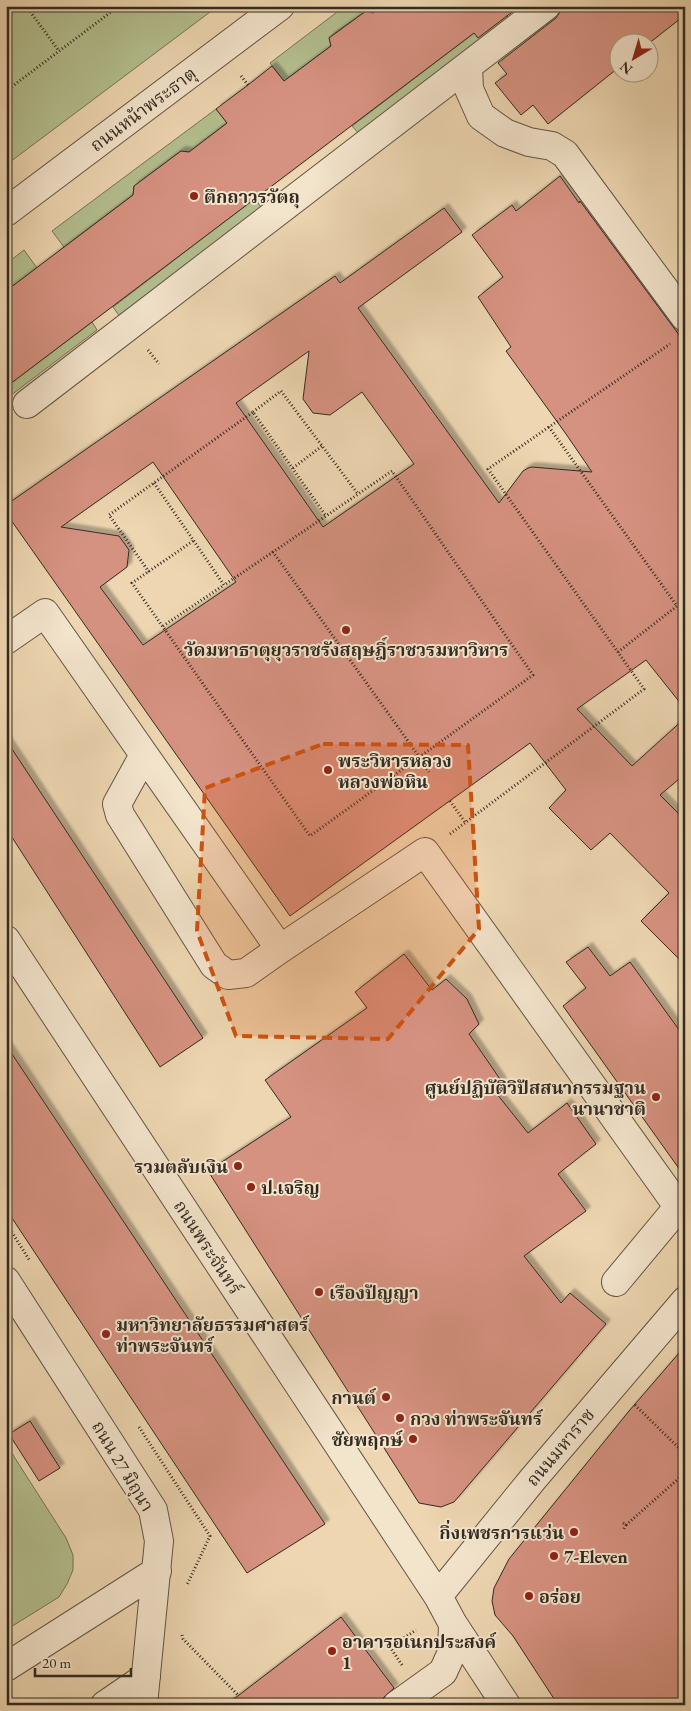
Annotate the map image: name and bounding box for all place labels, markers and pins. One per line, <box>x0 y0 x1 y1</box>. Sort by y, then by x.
place label: ตึกถาวรวัตถุ <box>204 185 300 209</box>
marker: ตึกถาวรวัตถุ <box>188 190 200 202</box>
marker: วัดมหาธาตุยุวราชรังสฤษฎิ์ราชวรมหาวิหาร <box>340 624 352 636</box>
place label: วัดมหาธาตุยุวราชรังสฤษฎิ์ราชวรมหาวิหาร <box>184 636 508 662</box>
place label: พระวิหารหลวง หลวงพ่อหิน <box>338 749 452 793</box>
marker: พระวิหารหลวง หลวงพ่อหิน <box>322 764 334 776</box>
place label: ศูนย์ปฏิบัติวิปัสสนากรรมฐาน นานาชาติ <box>425 1076 646 1120</box>
marker: ศูนย์ปฏิบัติวิปัสสนากรรมฐาน นานาชาติ <box>650 1091 662 1103</box>
place label: รวมตลับเงิน <box>134 1155 228 1178</box>
marker: รวมตลับเงิน <box>232 1160 244 1172</box>
place label: ป.เจริญ <box>261 1176 320 1199</box>
marker: ป.เจริญ <box>245 1181 257 1193</box>
place label: เรืองปัญญา <box>329 1281 419 1304</box>
marker: เรืองปัญญา <box>313 1286 325 1298</box>
place label: มหาวิทยาลัยธรรมศาสตร์ ท่าพระจันทร์ <box>116 1313 310 1357</box>
marker: มหาวิทยาลัยธรรมศาสตร์ ท่าพระจันทร์ <box>100 1328 112 1340</box>
place label: กานต์ <box>331 1386 377 1409</box>
marker: กานต์ <box>380 1391 392 1403</box>
place label: กวง ท่าพระจันทร์ <box>410 1407 544 1430</box>
marker: กวง ท่าพระจันทร์ <box>394 1412 406 1424</box>
place label: ชัยพฤกษ์ <box>332 1428 403 1451</box>
marker: ชัยพฤกษ์ <box>407 1433 419 1445</box>
place label: กิ่งเพชรการแว่น <box>439 1519 564 1544</box>
marker: กิ่งเพชรการแว่น <box>568 1526 580 1538</box>
place label: 7-Eleven <box>564 1545 628 1568</box>
marker: 7-Eleven <box>548 1550 560 1562</box>
place label: อร่อย <box>539 1585 581 1608</box>
marker: อร่อย <box>523 1590 535 1602</box>
place label: อาคารอเนกประสงค์ 1 <box>342 1630 497 1674</box>
marker: อาคารอเนกประสงค์ 1 <box>326 1645 338 1657</box>

